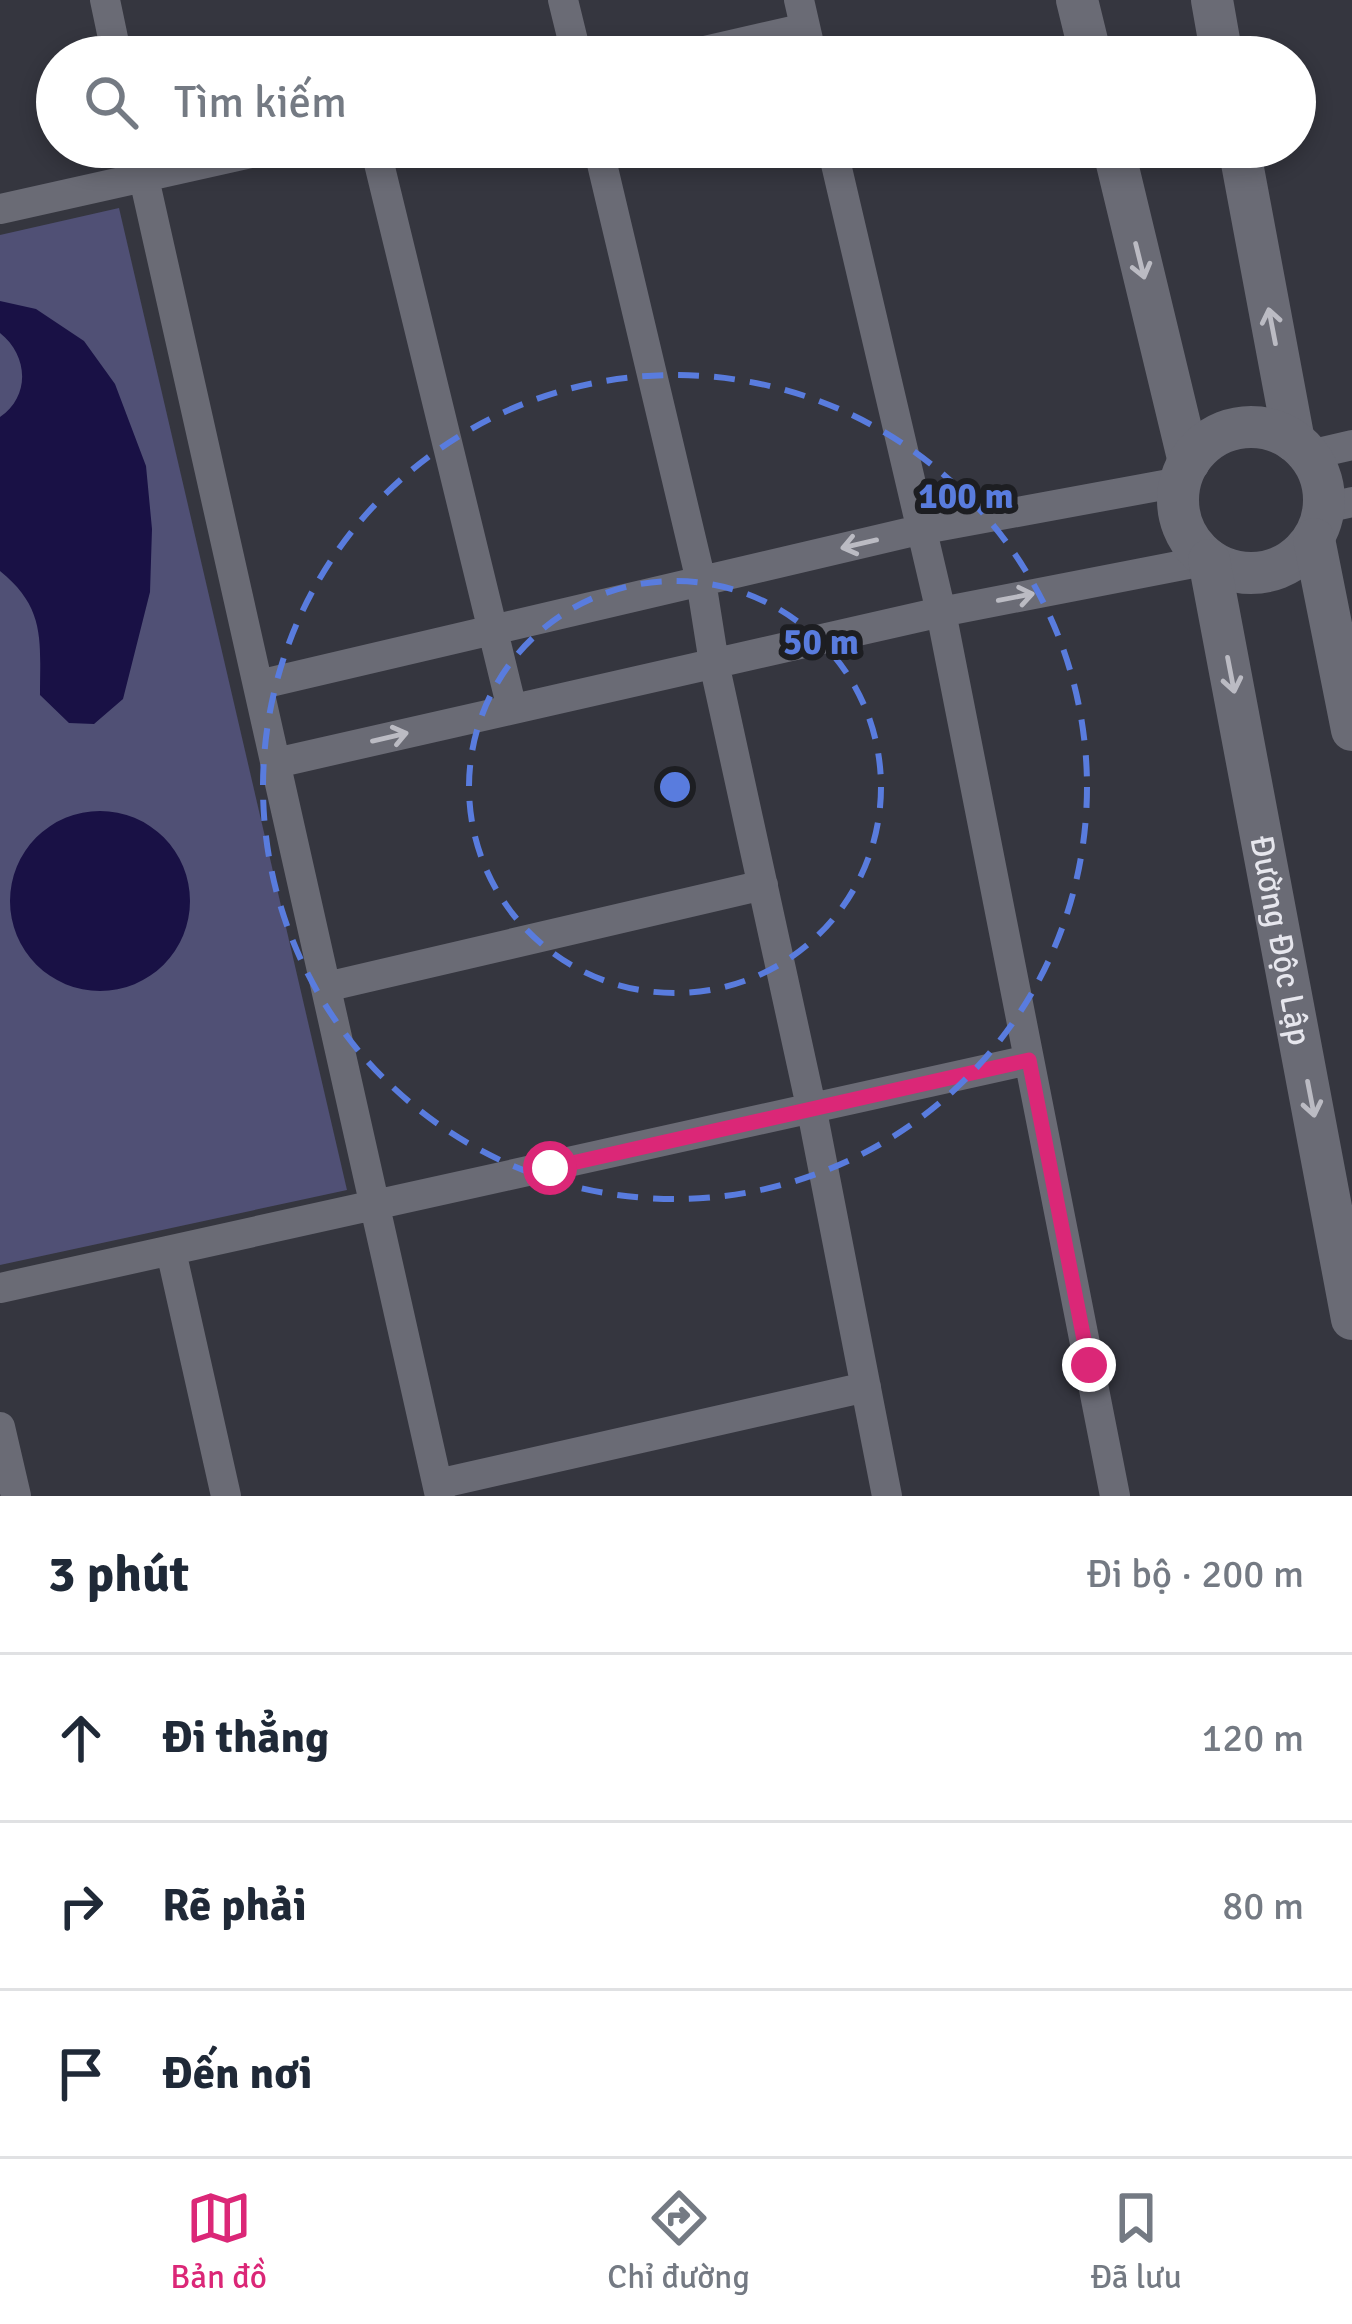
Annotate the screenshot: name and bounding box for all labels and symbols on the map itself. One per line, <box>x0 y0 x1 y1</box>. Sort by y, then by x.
one-way arrow <box>1130 241 1152 279</box>
one-way arrow <box>1260 307 1282 346</box>
text: 100 m <box>918 474 1014 519</box>
one-way arrow <box>841 534 879 556</box>
one-way arrow <box>996 585 1035 607</box>
text: 50 m <box>783 620 859 665</box>
one-way arrow <box>1220 655 1243 694</box>
one-way arrow <box>370 725 408 748</box>
centre of rings <box>654 766 696 808</box>
street label: Đường Độc Lập <box>1241 832 1321 1049</box>
one-way arrow <box>1301 1079 1323 1118</box>
route start <box>523 1141 577 1195</box>
route end <box>1062 1338 1116 1392</box>

